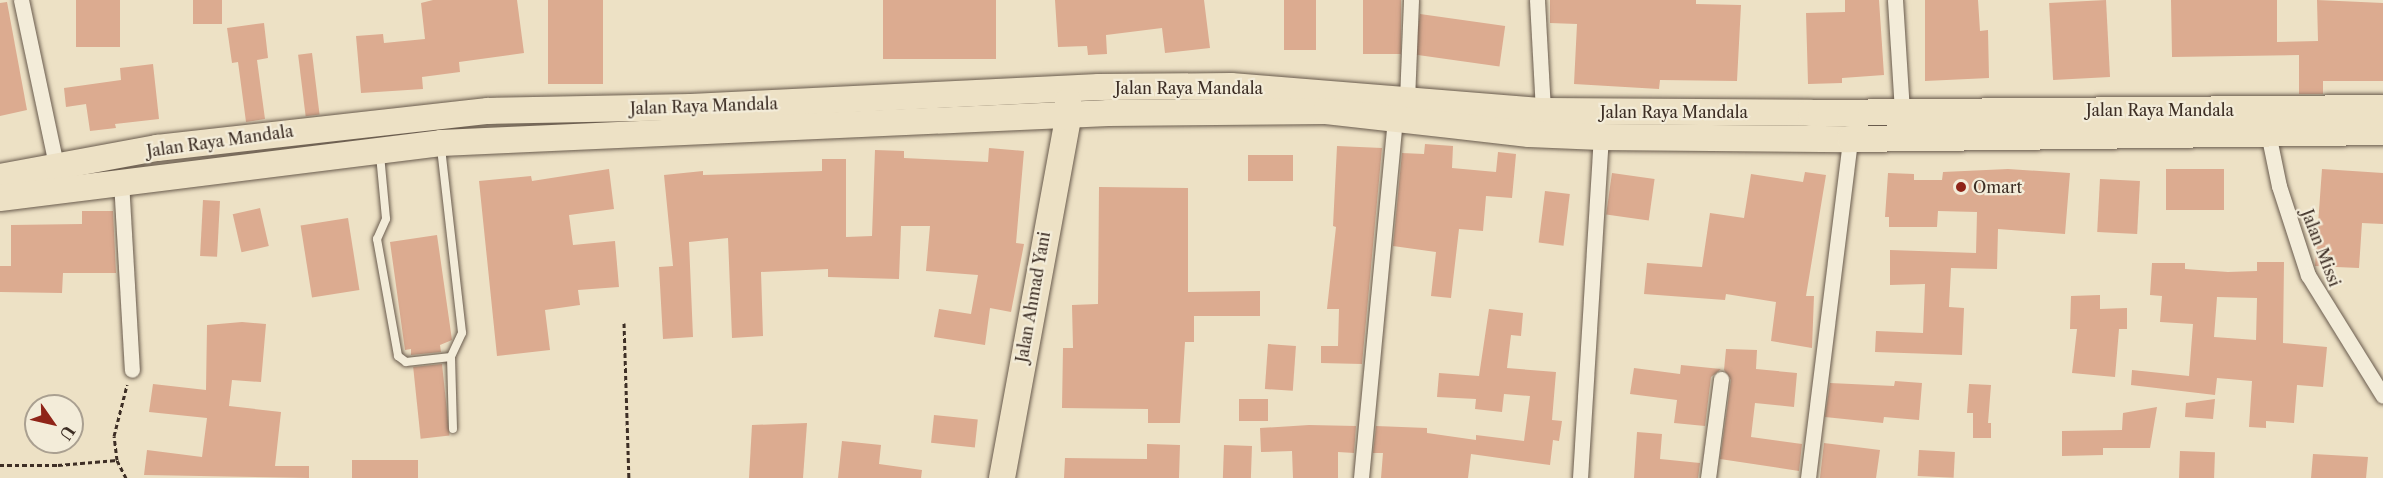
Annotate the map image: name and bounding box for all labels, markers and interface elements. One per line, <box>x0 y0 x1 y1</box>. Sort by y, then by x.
street label: Jalan Raya Mandala <box>1115 78 1263 98</box>
street label: Jalan Raya Mandala <box>630 94 778 118</box>
street label: Jalan Raya Mandala <box>2086 100 2234 120</box>
street label: Jalan Raya Mandala <box>1600 102 1748 122</box>
street label: Jalan Raya Mandala <box>145 121 295 161</box>
place label: Omart <box>1973 177 2022 197</box>
marker: Omart <box>1954 180 1968 194</box>
street label: Jalan Missi <box>2297 207 2345 289</box>
street label: Jalan Ahmad Yani <box>1012 230 1054 364</box>
north arrow <box>24 394 84 454</box>
text: U <box>55 422 79 444</box>

